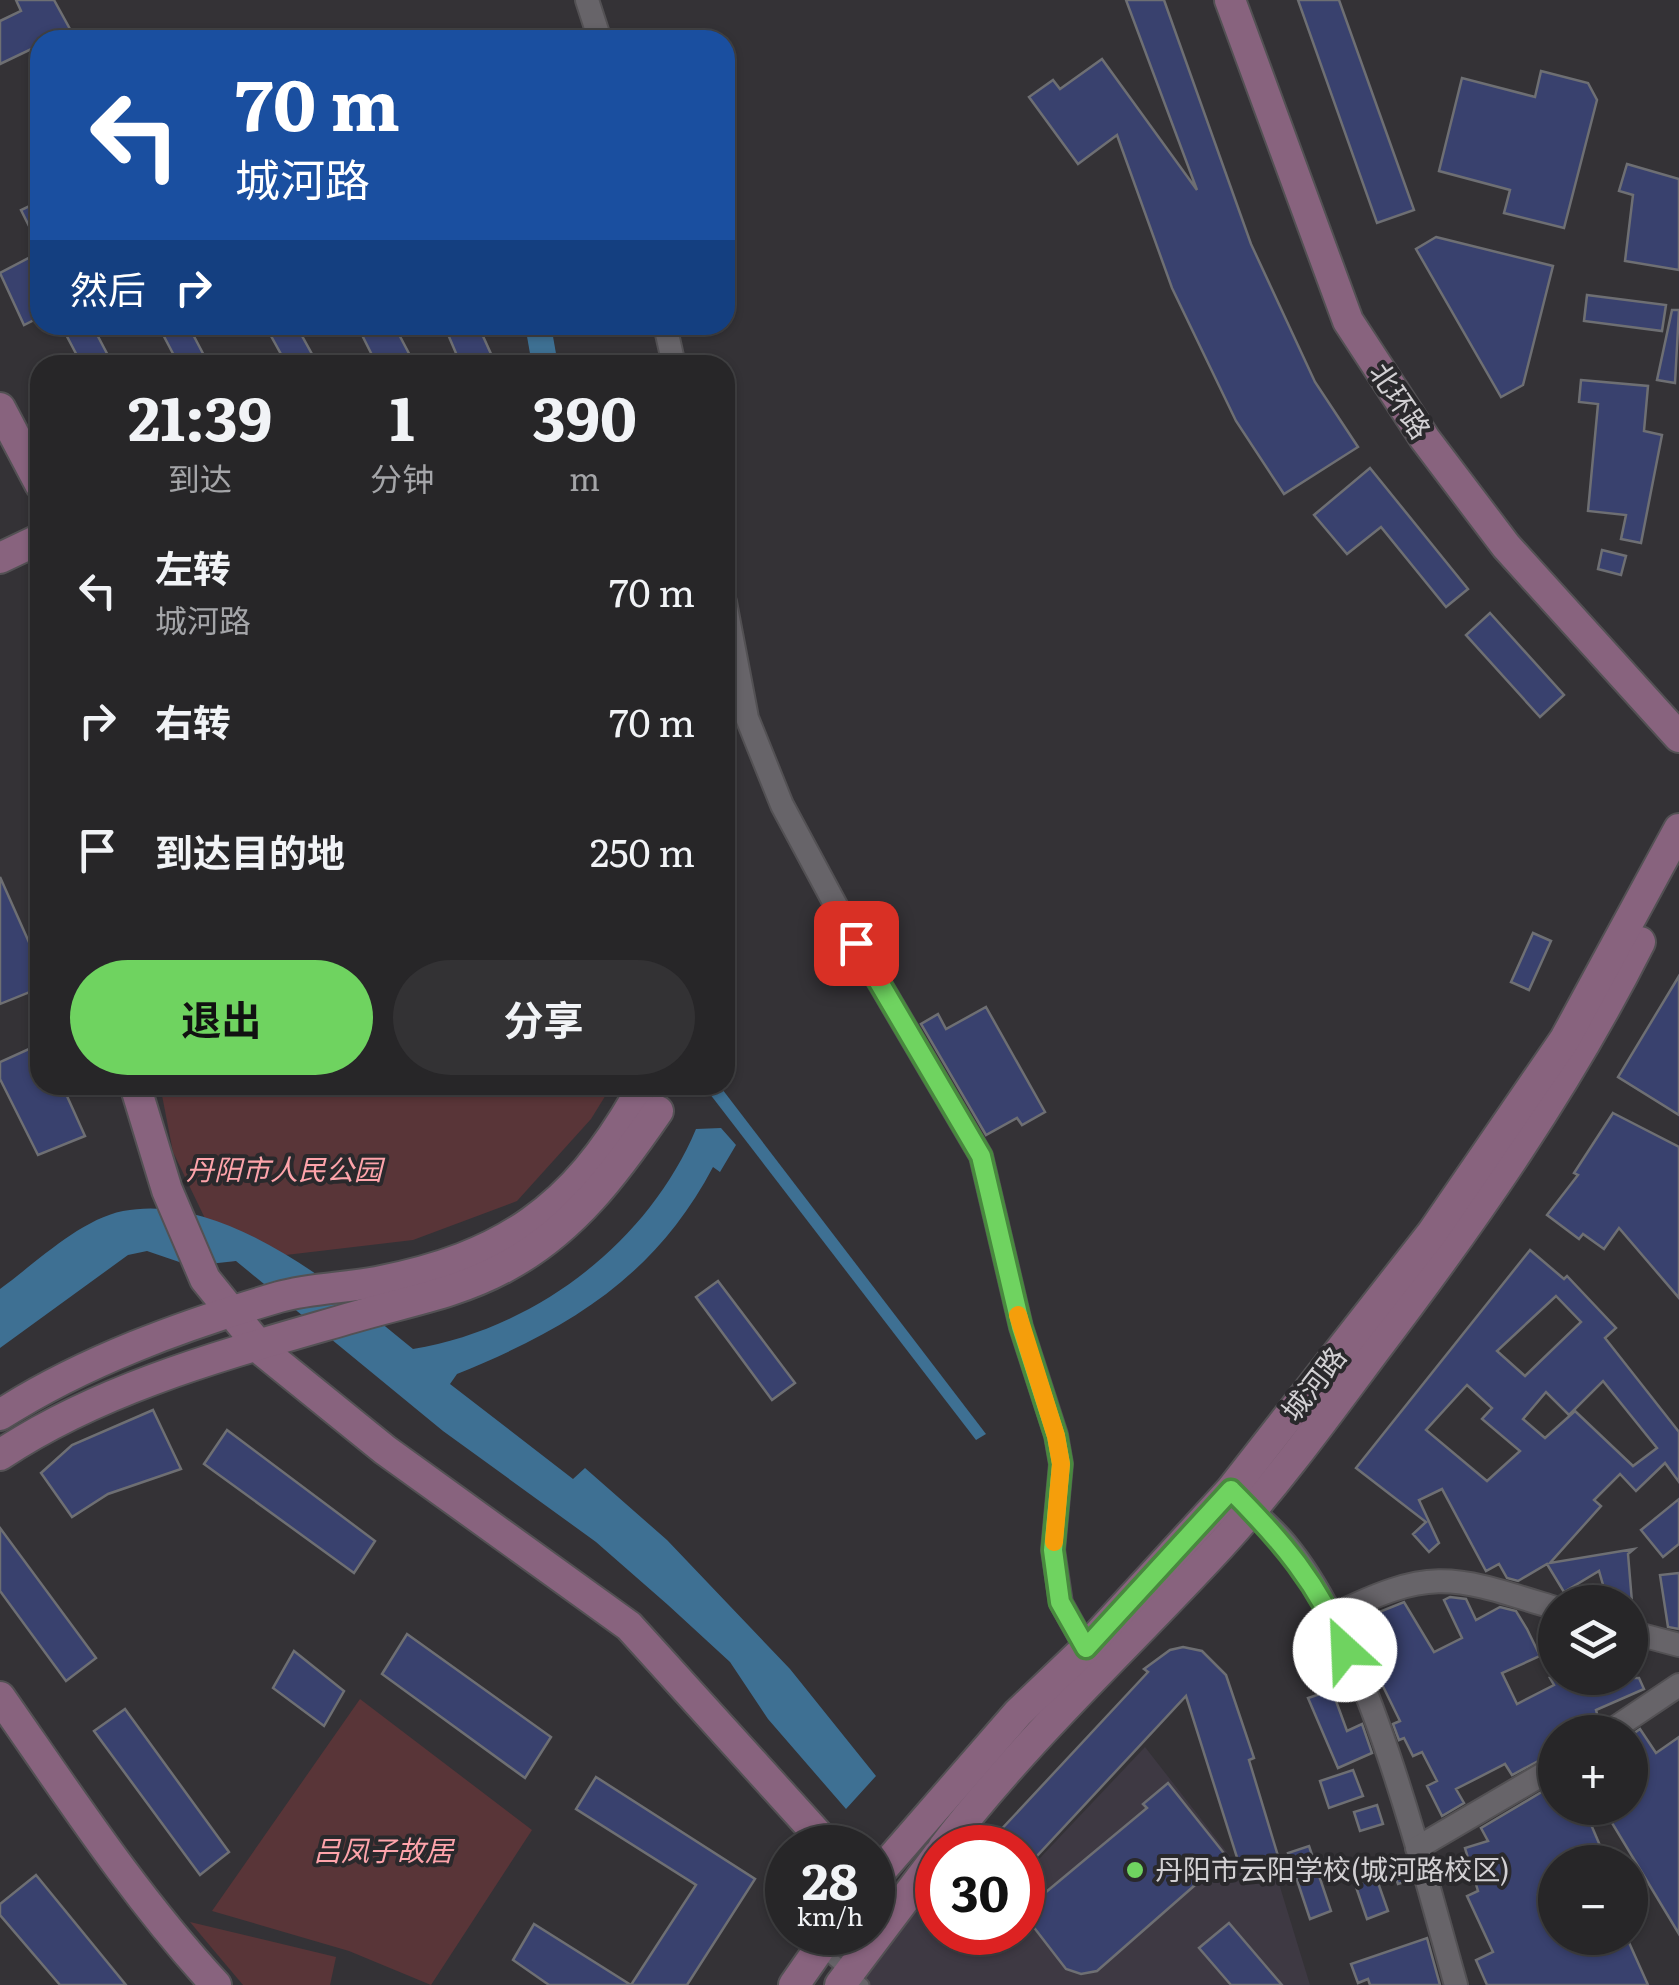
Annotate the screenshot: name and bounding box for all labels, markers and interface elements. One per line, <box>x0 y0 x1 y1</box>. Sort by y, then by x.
text: 70 m <box>235 49 400 153</box>
icon: left <box>70 70 200 200</box>
text: 城河路 <box>235 144 370 211</box>
text: 然后 <box>70 259 146 316</box>
icon: right <box>166 260 221 315</box>
street label: 北环路 <box>1361 353 1443 446</box>
text: 21:39 <box>128 370 272 459</box>
text: 1 <box>390 370 415 459</box>
text: 390 <box>532 370 637 459</box>
text: 到达 <box>168 453 232 501</box>
text: 分钟 <box>370 453 434 501</box>
text: m <box>569 453 600 501</box>
text: 左转 <box>155 538 231 595</box>
text: 70 m <box>609 562 695 619</box>
icon: left <box>70 563 125 618</box>
text: 城河路 <box>155 595 251 643</box>
text: 右转 <box>155 692 231 749</box>
text: 70 m <box>609 692 695 749</box>
icon: right <box>70 693 125 748</box>
text: 到达目的地 <box>155 822 345 879</box>
text: 250 m <box>590 822 695 879</box>
icon: arrive <box>70 823 125 878</box>
pin <box>814 901 899 986</box>
icon: arrive <box>829 916 884 971</box>
button: 退出 <box>70 960 373 1075</box>
button: 分享 <box>393 960 695 1075</box>
park label: 丹阳市人民公园 <box>186 1147 386 1189</box>
street label: 城河路 <box>1270 1337 1355 1429</box>
map controls <box>1538 1585 1648 1955</box>
button: layers <box>1538 1585 1648 1695</box>
position arrow <box>1293 1598 1397 1702</box>
button: + <box>1538 1715 1648 1825</box>
speed limit sign: 30 <box>915 1825 1045 1955</box>
park label: 吕凤子故居 <box>313 1828 456 1870</box>
text: 28 <box>802 1841 858 1915</box>
button: − <box>1538 1845 1648 1955</box>
place label: 丹阳市云阳学校(城河路校区) <box>1155 1847 1510 1889</box>
marker: 丹阳市云阳学校(城河路校区) <box>1124 1859 1146 1881</box>
text: km/h <box>797 1897 863 1934</box>

